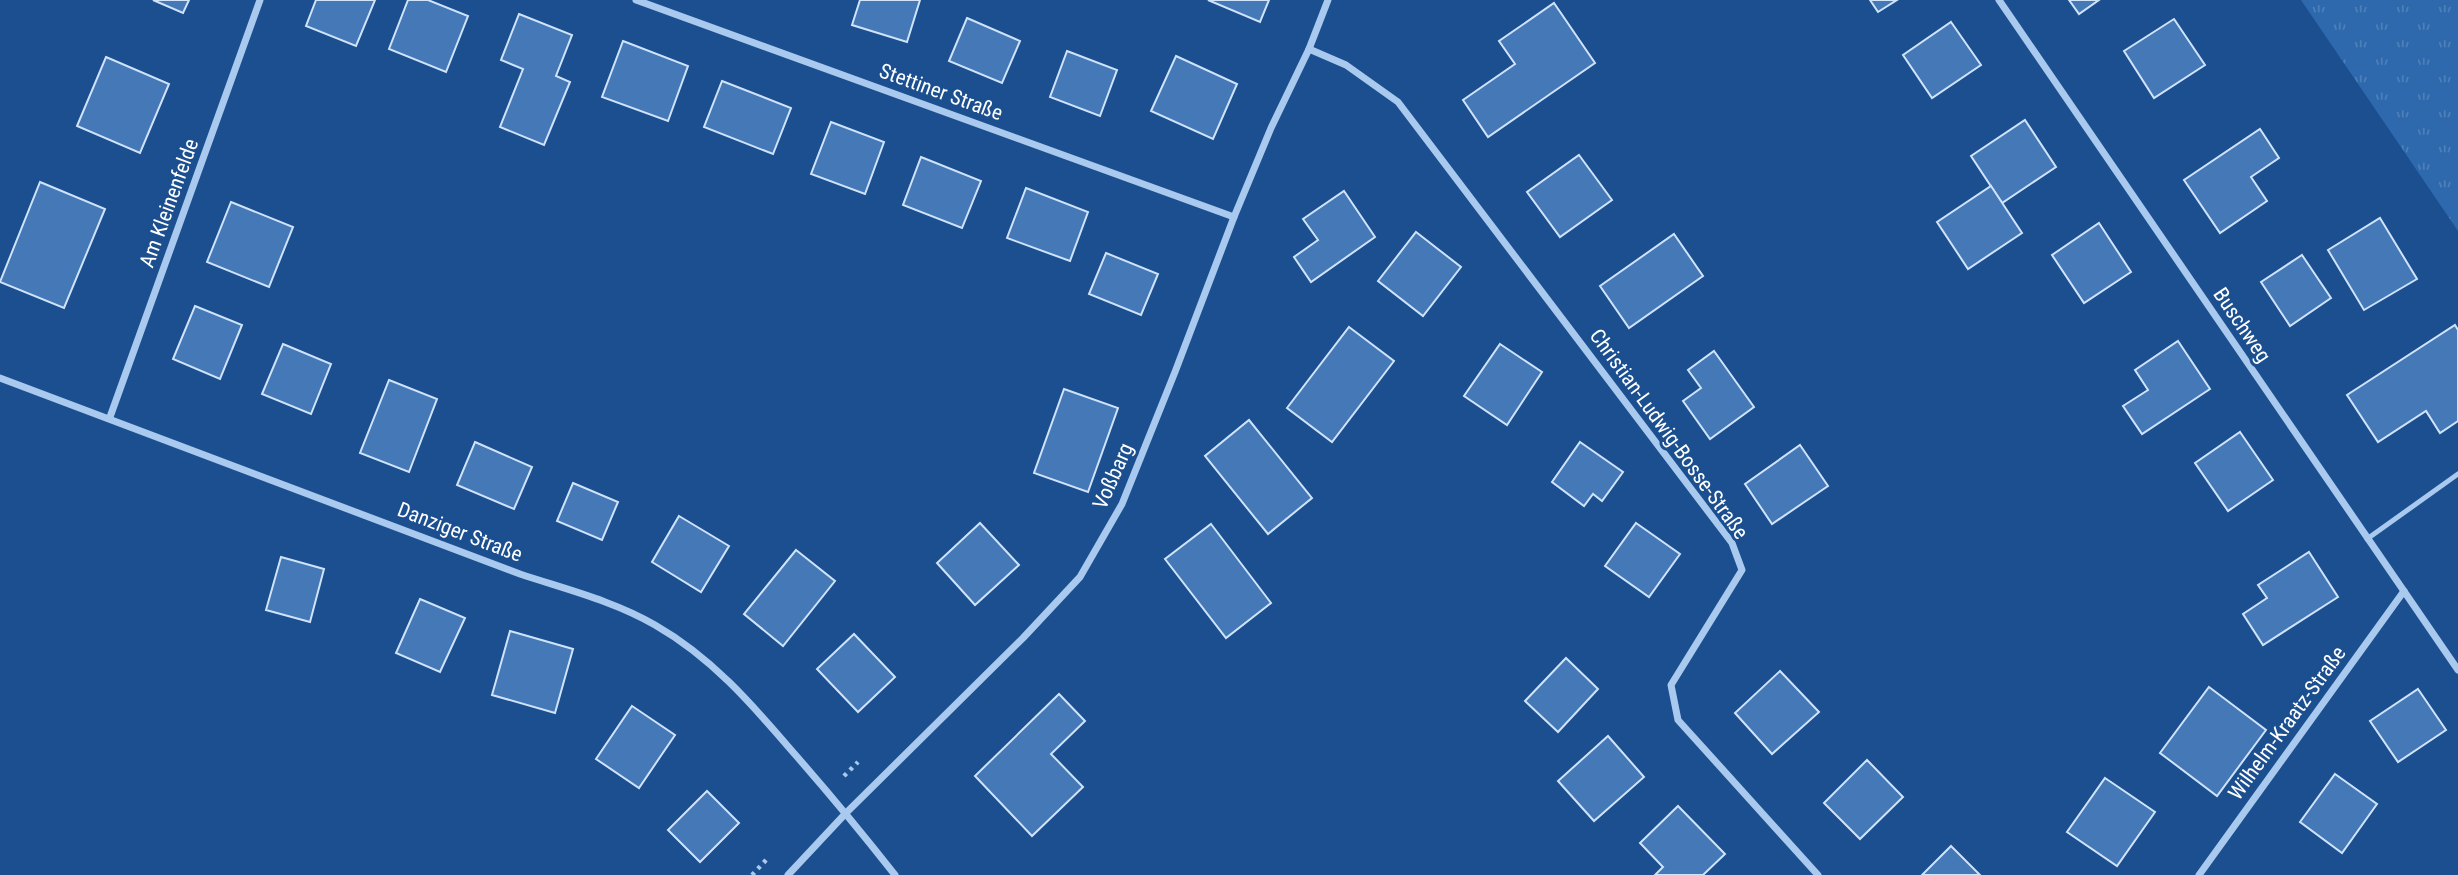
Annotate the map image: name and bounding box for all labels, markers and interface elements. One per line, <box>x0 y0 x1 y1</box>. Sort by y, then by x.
street label: Stettiner Straße <box>876 59 1006 125</box>
street label: Am Kleinenfelde <box>135 135 203 271</box>
street label: Buschweg <box>2208 283 2276 367</box>
street label: Christian-Ludwig-Bosse-Straße <box>1585 324 1753 544</box>
street label: Voßbarg <box>1088 439 1138 513</box>
street label: Danziger Straße <box>394 497 526 567</box>
street label: Wilhelm-Kraatz-Straße <box>2223 642 2351 804</box>

